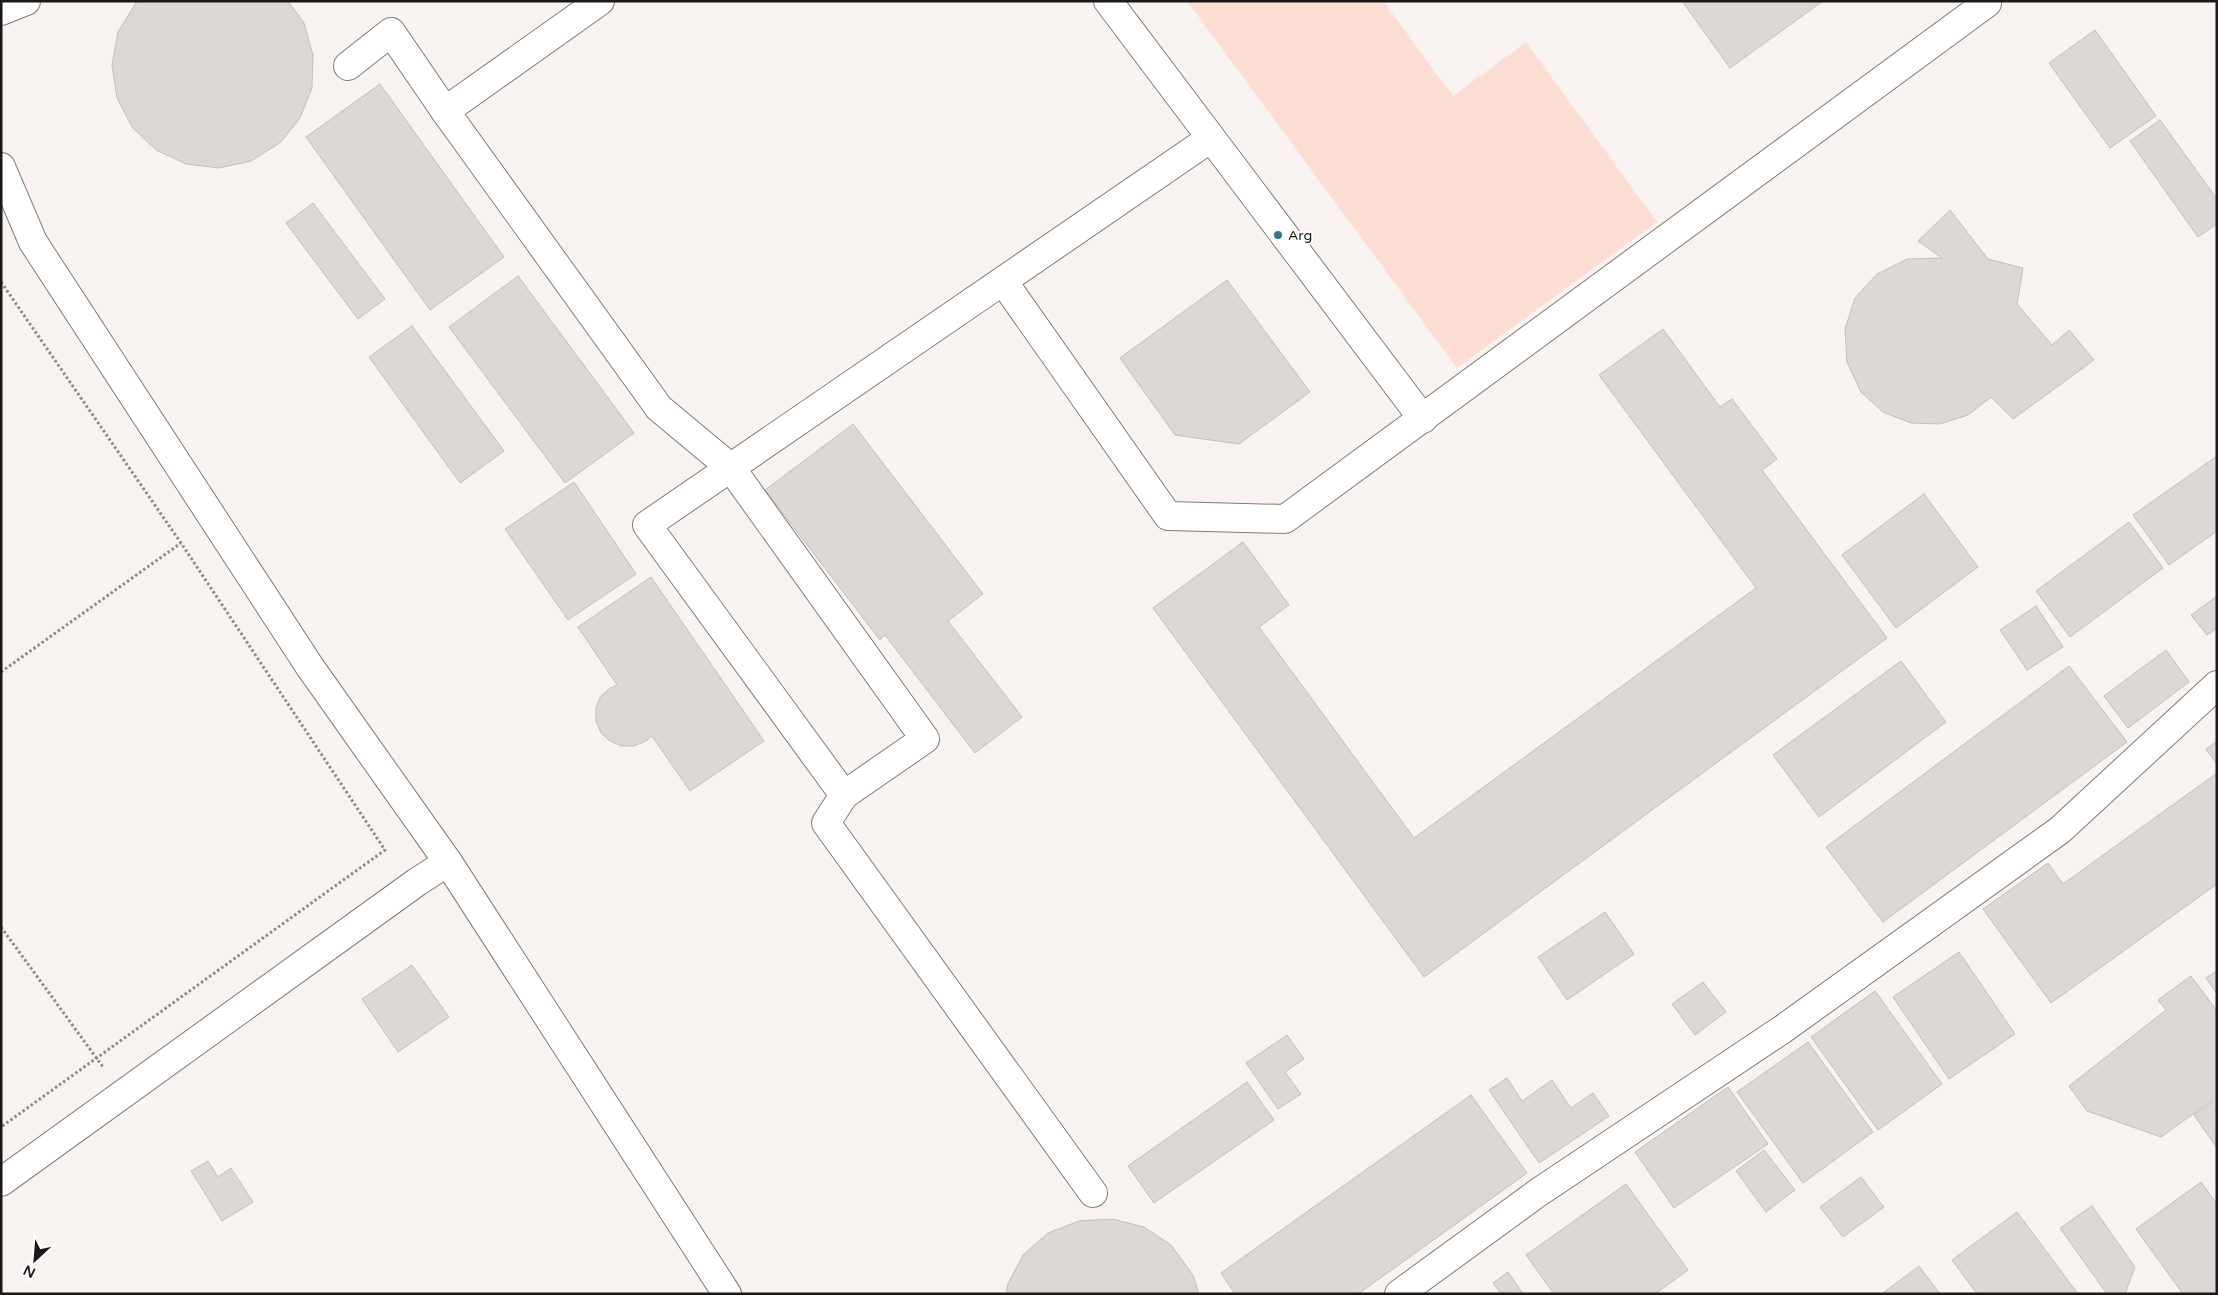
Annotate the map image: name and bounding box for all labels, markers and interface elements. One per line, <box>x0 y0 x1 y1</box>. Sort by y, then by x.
place label: Arg <box>1288 227 1312 244</box>
marker: Arg <box>1272 229 1284 241</box>
north arrow <box>10 1235 60 1285</box>
text: N <box>21 1261 38 1281</box>

